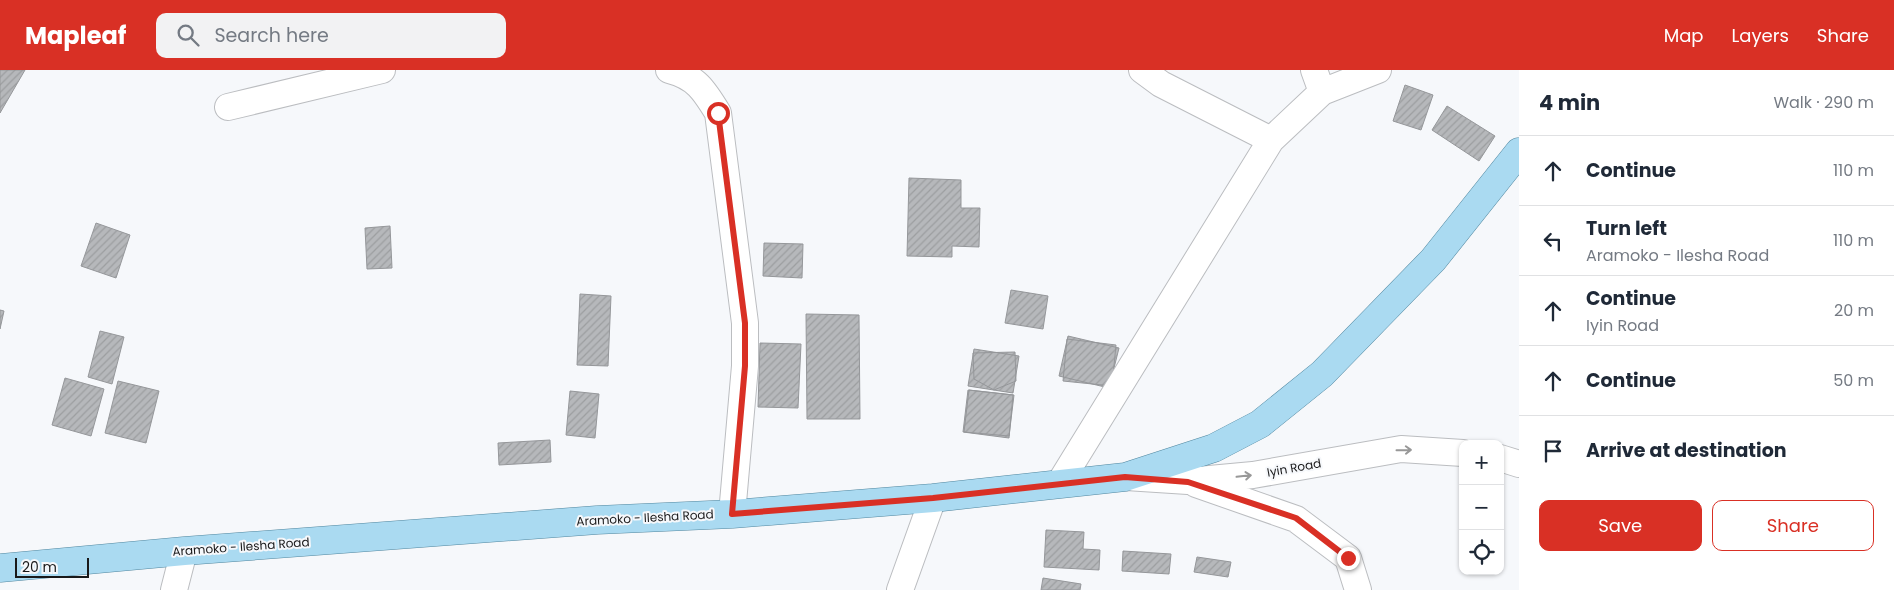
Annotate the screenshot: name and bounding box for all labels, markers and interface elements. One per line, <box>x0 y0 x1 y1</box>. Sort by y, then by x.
search box <box>156 13 506 58</box>
text: Mapleaf <box>25 19 126 52</box>
icon: search <box>174 21 202 49</box>
text: Search here <box>214 22 329 49</box>
text: Map <box>1664 23 1704 48</box>
text: Layers <box>1732 23 1789 48</box>
text: Share <box>1817 23 1869 48</box>
text: 4 min <box>1539 88 1600 117</box>
text: Walk · 290 m <box>1773 91 1874 114</box>
route start <box>707 102 730 125</box>
icon: ahead <box>1539 157 1567 185</box>
text: Continue <box>1586 157 1676 184</box>
text: 110 m <box>1833 159 1874 182</box>
text: Turn left <box>1586 215 1667 242</box>
icon: left <box>1539 227 1567 255</box>
text: 110 m <box>1833 229 1874 252</box>
text: Aramoko - Ilesha Road <box>1586 244 1769 267</box>
text: Continue <box>1586 285 1676 312</box>
icon: ahead <box>1539 297 1567 325</box>
text: 20 m <box>1834 299 1874 322</box>
text: Iyin Road <box>1586 314 1659 337</box>
icon: ahead <box>1539 367 1567 395</box>
text: Continue <box>1586 367 1676 394</box>
text: 50 m <box>1833 369 1874 392</box>
icon: arrive <box>1539 437 1567 465</box>
text: Arrive at destination <box>1586 437 1787 464</box>
map controls <box>1459 440 1504 575</box>
button: + <box>1459 440 1504 485</box>
one-way arrow <box>1396 445 1412 455</box>
street label: Iyin Road <box>1265 454 1322 481</box>
one-way arrow <box>1235 471 1251 481</box>
button: − <box>1459 485 1504 530</box>
button: Save <box>1539 500 1702 551</box>
button: Share <box>1712 500 1874 551</box>
street label: Aramoko - Ilesha Road <box>576 505 714 530</box>
button: locate <box>1459 530 1504 575</box>
street label: Aramoko - Ilesha Road <box>172 533 310 560</box>
route end <box>1337 547 1360 570</box>
scale bar <box>15 555 89 578</box>
text: 20 m <box>22 557 57 577</box>

